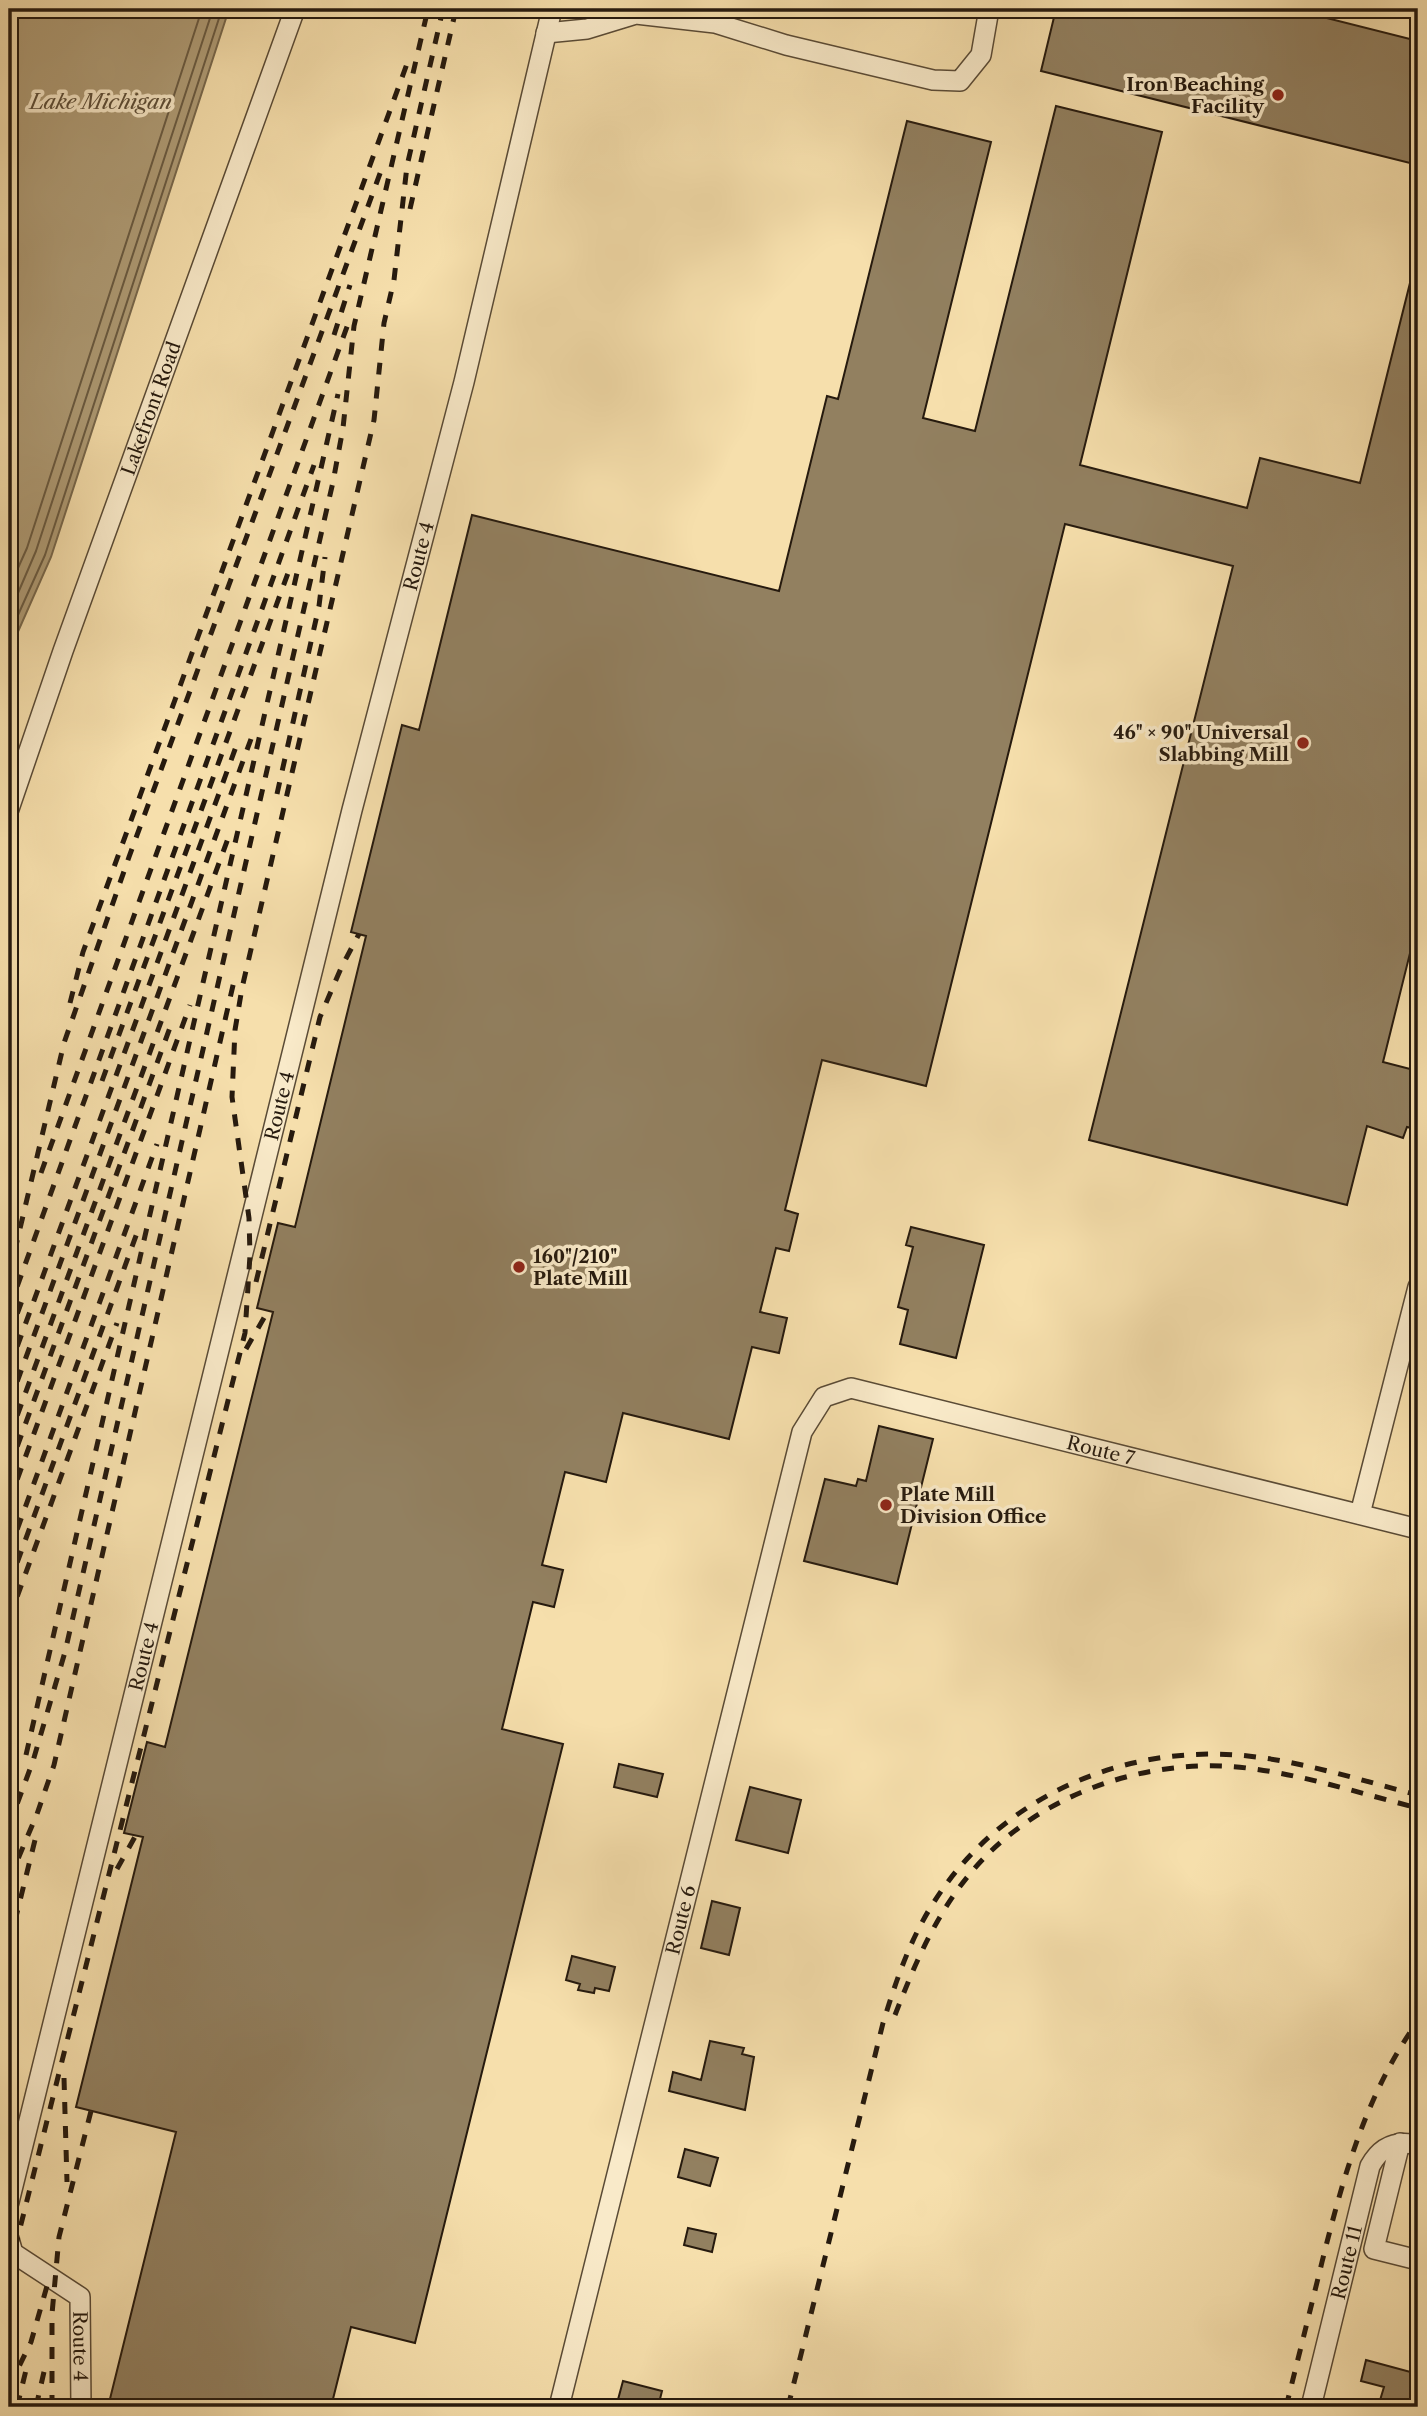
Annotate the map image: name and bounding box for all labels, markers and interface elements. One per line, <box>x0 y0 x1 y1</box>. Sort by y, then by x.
place label: Iron Beaching Facility <box>1126 73 1265 118</box>
marker: Iron Beaching Facility <box>1270 87 1286 103</box>
water label: Lake Michigan <box>28 89 172 114</box>
street label: Lakefront Road <box>117 338 186 478</box>
street label: Route 4 <box>399 519 439 593</box>
place label: 46" × 90" Universal Slabbing Mill <box>1113 721 1289 766</box>
marker: 46" × 90" Universal Slabbing Mill <box>1295 735 1311 751</box>
street label: Route 4 <box>260 1069 299 1143</box>
place label: 160"/210" Plate Mill <box>533 1245 628 1290</box>
marker: 160"/210" Plate Mill <box>511 1259 527 1275</box>
street label: Route 7 <box>1064 1431 1137 1470</box>
place label: Plate Mill Division Office <box>900 1483 1046 1528</box>
marker: Plate Mill Division Office <box>878 1497 894 1513</box>
street label: Route 4 <box>124 1619 164 1693</box>
street label: Route 6 <box>661 1883 701 1957</box>
street label: Route 11 <box>1327 2223 1367 2302</box>
street label: Route 4 <box>68 2311 92 2382</box>

